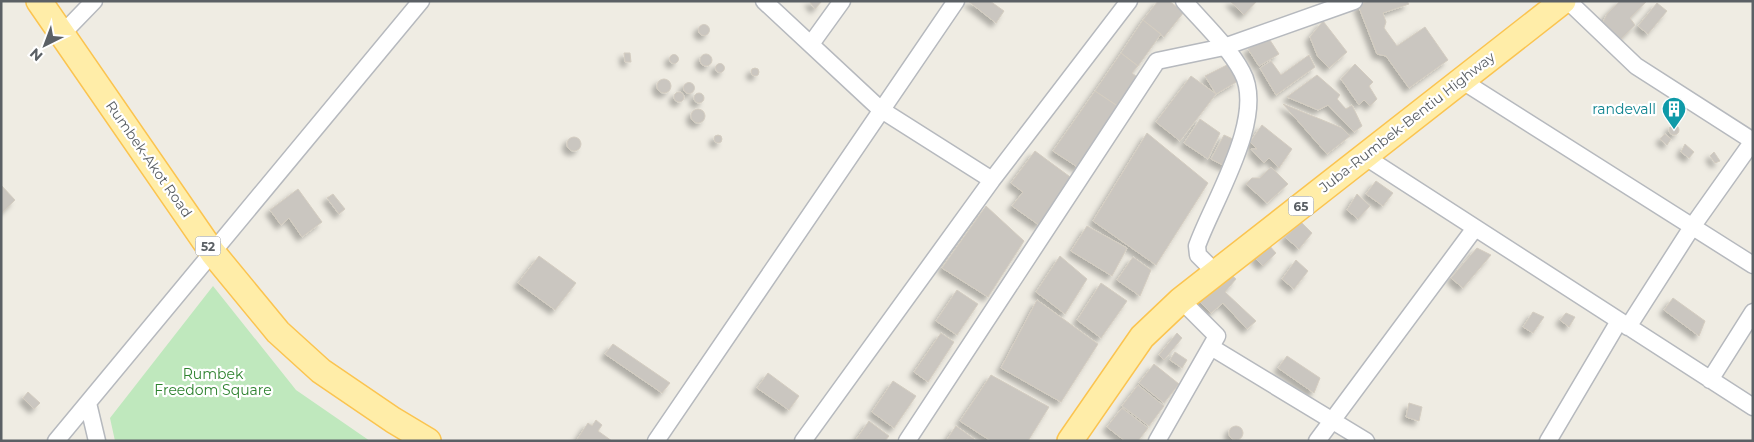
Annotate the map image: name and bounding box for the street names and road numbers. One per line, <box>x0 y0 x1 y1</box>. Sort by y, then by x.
street label: Juba-Rumbek-Bentiu Highway <box>1315 48 1499 197</box>
street label: Rumbek-Akot Road <box>102 97 196 221</box>
road number: 65 <box>1288 197 1314 216</box>
road number: 52 <box>196 237 220 256</box>

